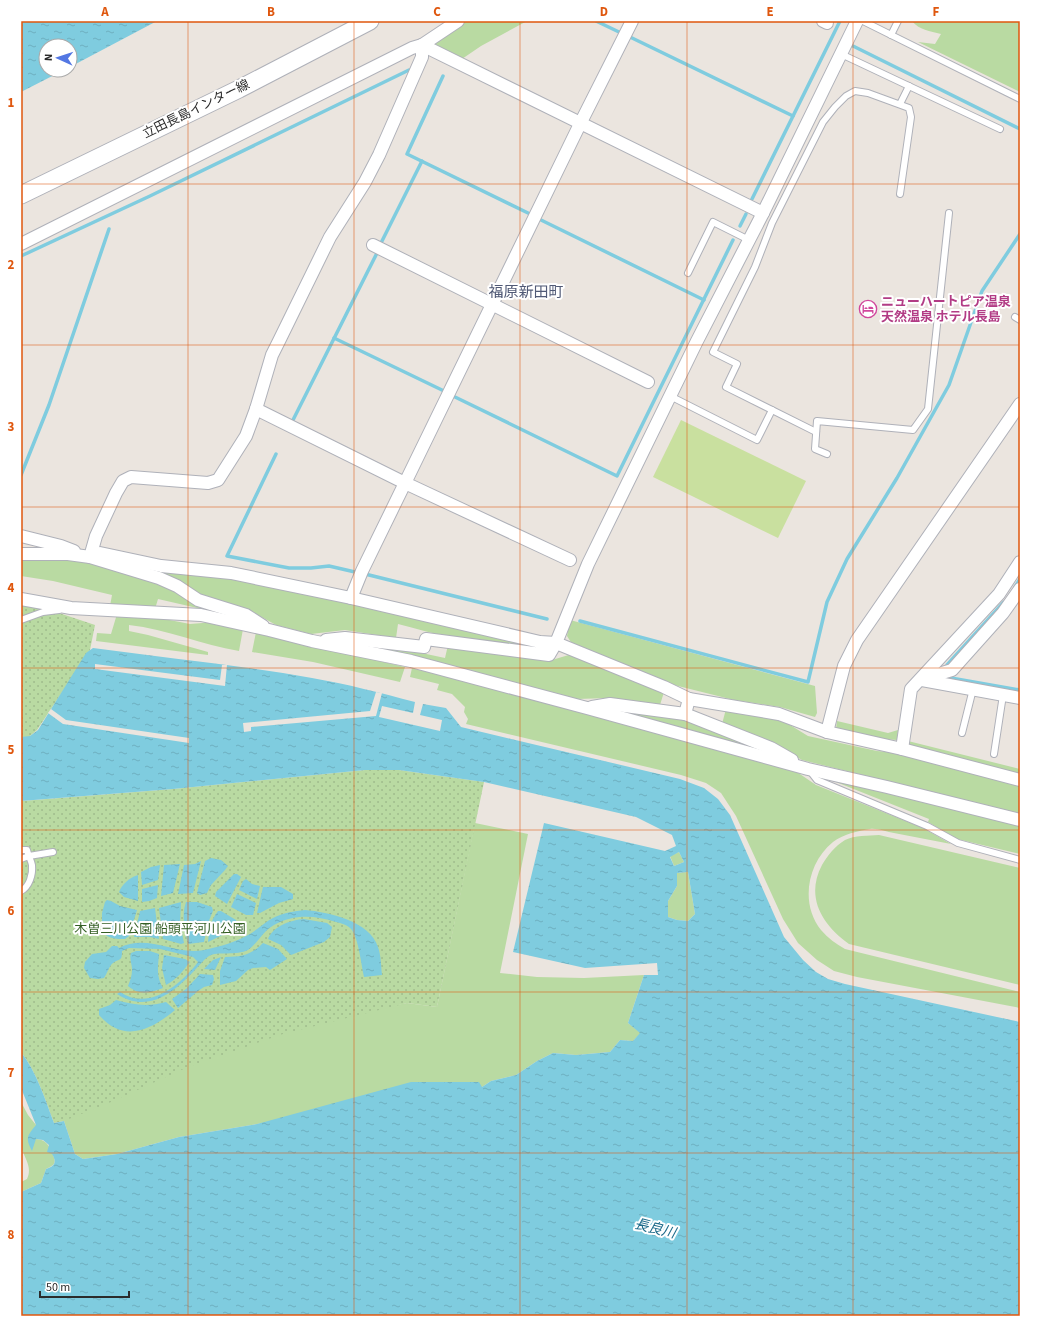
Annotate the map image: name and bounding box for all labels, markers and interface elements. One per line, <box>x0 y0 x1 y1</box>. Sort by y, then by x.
text: A <box>100 3 109 21</box>
text: B <box>267 3 275 21</box>
text: C <box>433 3 441 21</box>
text: D <box>600 3 608 21</box>
text: E <box>766 3 774 21</box>
text: F <box>933 3 940 21</box>
north arrow <box>38 38 78 78</box>
text: N <box>41 53 56 62</box>
street label: 立田長島インター線 <box>139 75 253 143</box>
text: 1 <box>8 94 15 112</box>
text: 2 <box>8 256 15 274</box>
district label: 福原新田町 <box>488 282 564 303</box>
place label: ニューハートピア温泉 天然温泉 ホテル長島 <box>881 293 1011 326</box>
hotel icon: ニューハートピア温泉 天然温泉 ホテル長島 <box>858 299 878 319</box>
text: 3 <box>8 418 15 436</box>
text: 4 <box>8 579 15 597</box>
text: 5 <box>8 741 15 759</box>
text: 6 <box>8 902 15 920</box>
park label: 木曽三川公園 船頭平河川公園 <box>74 920 246 938</box>
text: 7 <box>8 1064 15 1082</box>
water label: 長良川 <box>632 1214 680 1244</box>
text: 8 <box>8 1226 15 1244</box>
scale bar <box>40 1273 129 1299</box>
text: 50 m <box>46 1279 70 1296</box>

